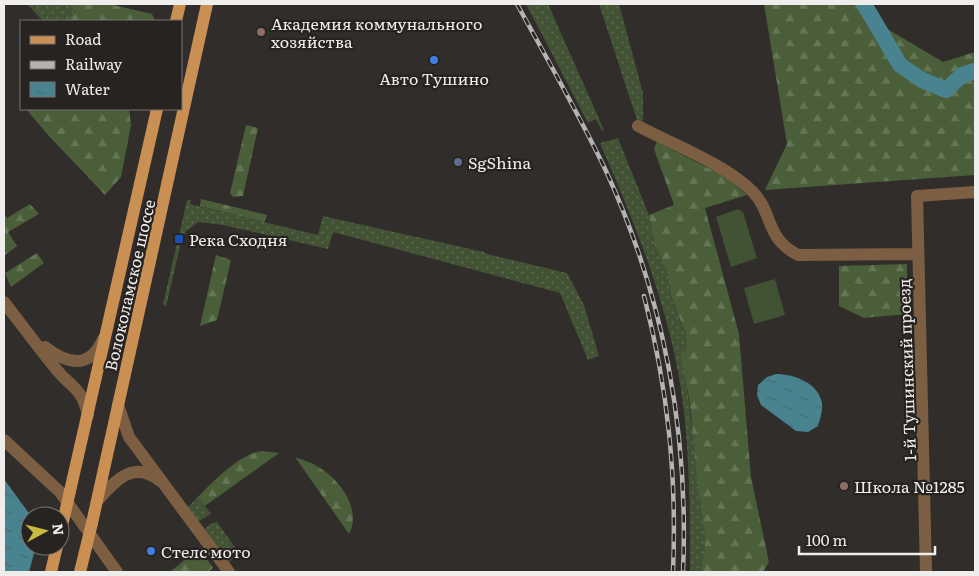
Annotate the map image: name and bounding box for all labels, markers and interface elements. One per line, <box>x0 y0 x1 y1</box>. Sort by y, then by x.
place label: Академия коммунального хозяйства <box>271 11 482 53</box>
legend <box>20 20 182 110</box>
marker: Академия коммунального хозяйства <box>255 26 267 38</box>
text: Road <box>65 27 101 50</box>
text: Railway <box>65 52 123 75</box>
marker: Авто Тушино <box>428 54 440 66</box>
place label: Авто Тушино <box>379 66 489 90</box>
text: Water <box>65 77 110 100</box>
place label: SgShina <box>468 150 532 174</box>
marker: SgShina <box>452 156 464 168</box>
street label: Волоколамское шоссе <box>98 197 160 373</box>
place label: Река Сходня <box>189 227 287 251</box>
marker: Река Сходня <box>173 233 185 245</box>
street label: 1-й Тушинский проезд <box>891 278 921 462</box>
place label: Школа №1285 <box>854 474 965 498</box>
marker: Школа №1285 <box>838 480 850 492</box>
north arrow <box>20 506 70 556</box>
text: N <box>48 522 70 537</box>
scale bar <box>799 524 935 556</box>
text: 100 m <box>806 528 847 551</box>
place label: Стелс мото <box>161 539 251 563</box>
marker: Стелс мото <box>145 545 157 557</box>

